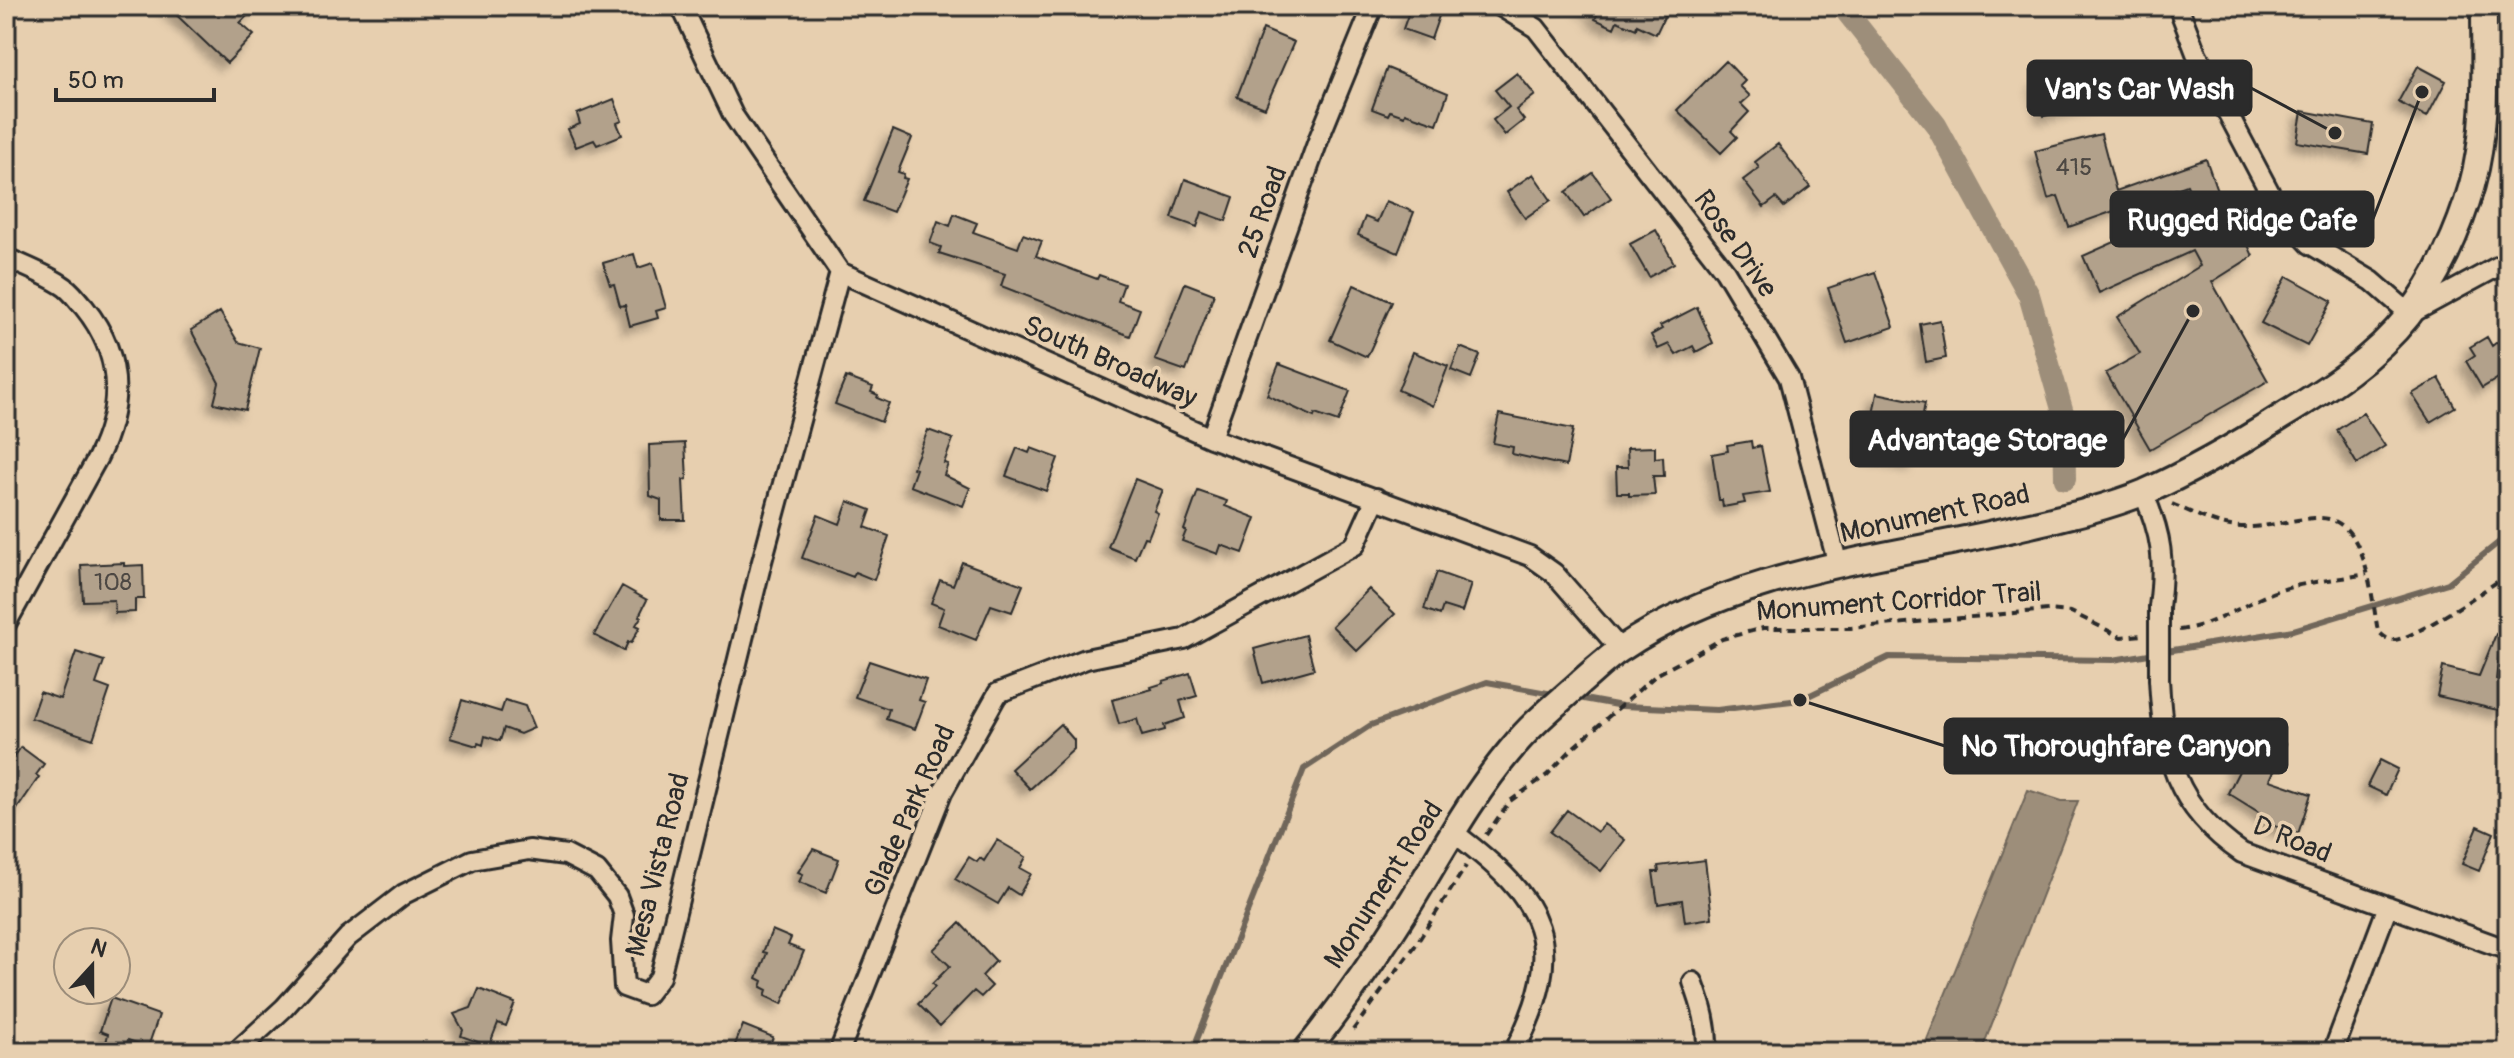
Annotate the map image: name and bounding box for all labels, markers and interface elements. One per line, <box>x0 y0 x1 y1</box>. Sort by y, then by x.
scale bar <box>56 52 214 102</box>
callout: Van's Car Wash <box>2028 61 2251 115</box>
text: 50 m <box>68 66 124 95</box>
text: Van's Car Wash <box>2044 71 2234 108</box>
house number: 415 <box>2056 153 2092 182</box>
street label: 25 Road <box>1230 161 1296 263</box>
street label: Rose Drive <box>1685 183 1785 305</box>
callout: Rugged Ridge Cafe <box>2111 192 2373 246</box>
text: Rugged Ridge Cafe <box>2127 202 2358 239</box>
street label: South Broadway <box>1018 308 1203 416</box>
callout: Advantage Storage <box>1851 412 2123 466</box>
text: Advantage Storage <box>1867 422 2108 459</box>
street label: Monument Road <box>1837 477 2033 551</box>
house number: 108 <box>94 568 132 597</box>
street label: Monument Corridor Trail <box>1755 575 2043 629</box>
street label: Glade Park Road <box>856 719 964 903</box>
callout: No Thoroughfare Canyon <box>1945 719 2287 773</box>
text: No Thoroughfare Canyon <box>1961 728 2271 765</box>
street label: Mesa Vista Road <box>618 769 698 961</box>
street label: Monument Road <box>1317 795 1451 975</box>
street label: D Road <box>2248 808 2336 872</box>
north arrow <box>52 926 132 1006</box>
text: N <box>87 933 111 964</box>

